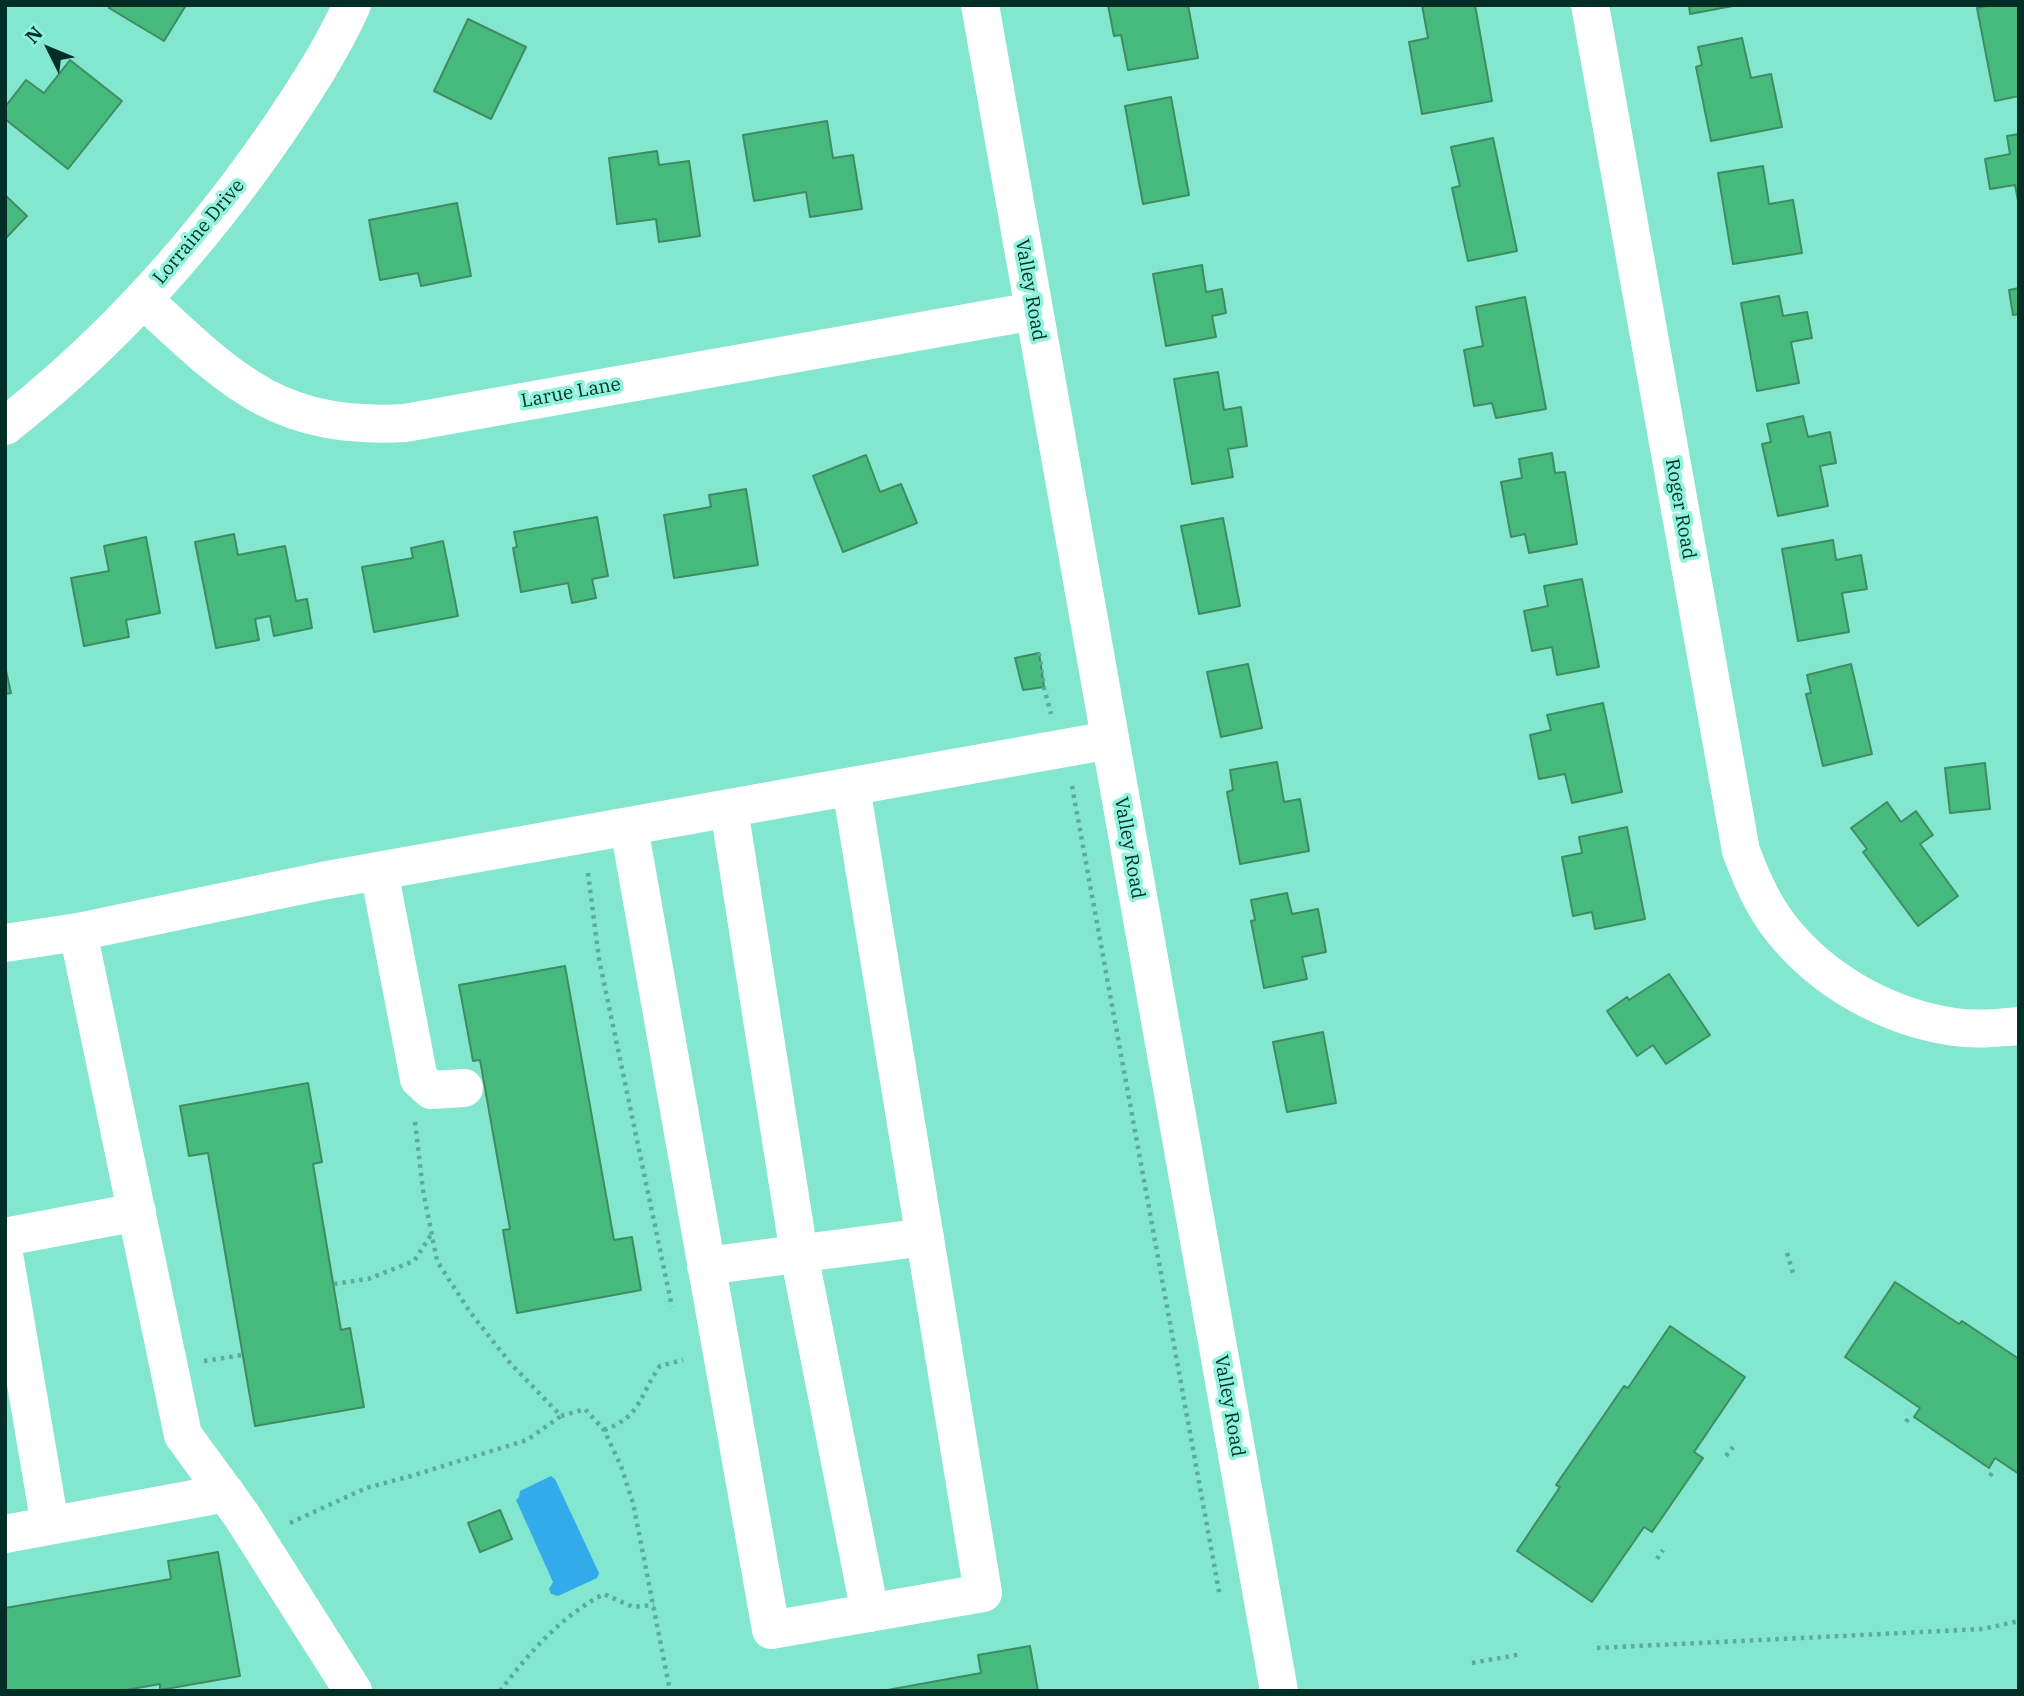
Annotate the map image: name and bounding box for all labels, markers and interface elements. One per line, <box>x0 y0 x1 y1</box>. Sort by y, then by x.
north arrow <box>14 14 84 84</box>
text: N <box>20 21 48 48</box>
street label: Lorraine Drive <box>149 175 249 289</box>
street label: Valley Road <box>1010 237 1050 343</box>
street label: Larue Lane <box>519 373 623 413</box>
street label: Roger Road <box>1660 457 1700 561</box>
street label: Valley Road <box>1109 795 1149 901</box>
street label: Valley Road <box>1209 1353 1249 1459</box>

